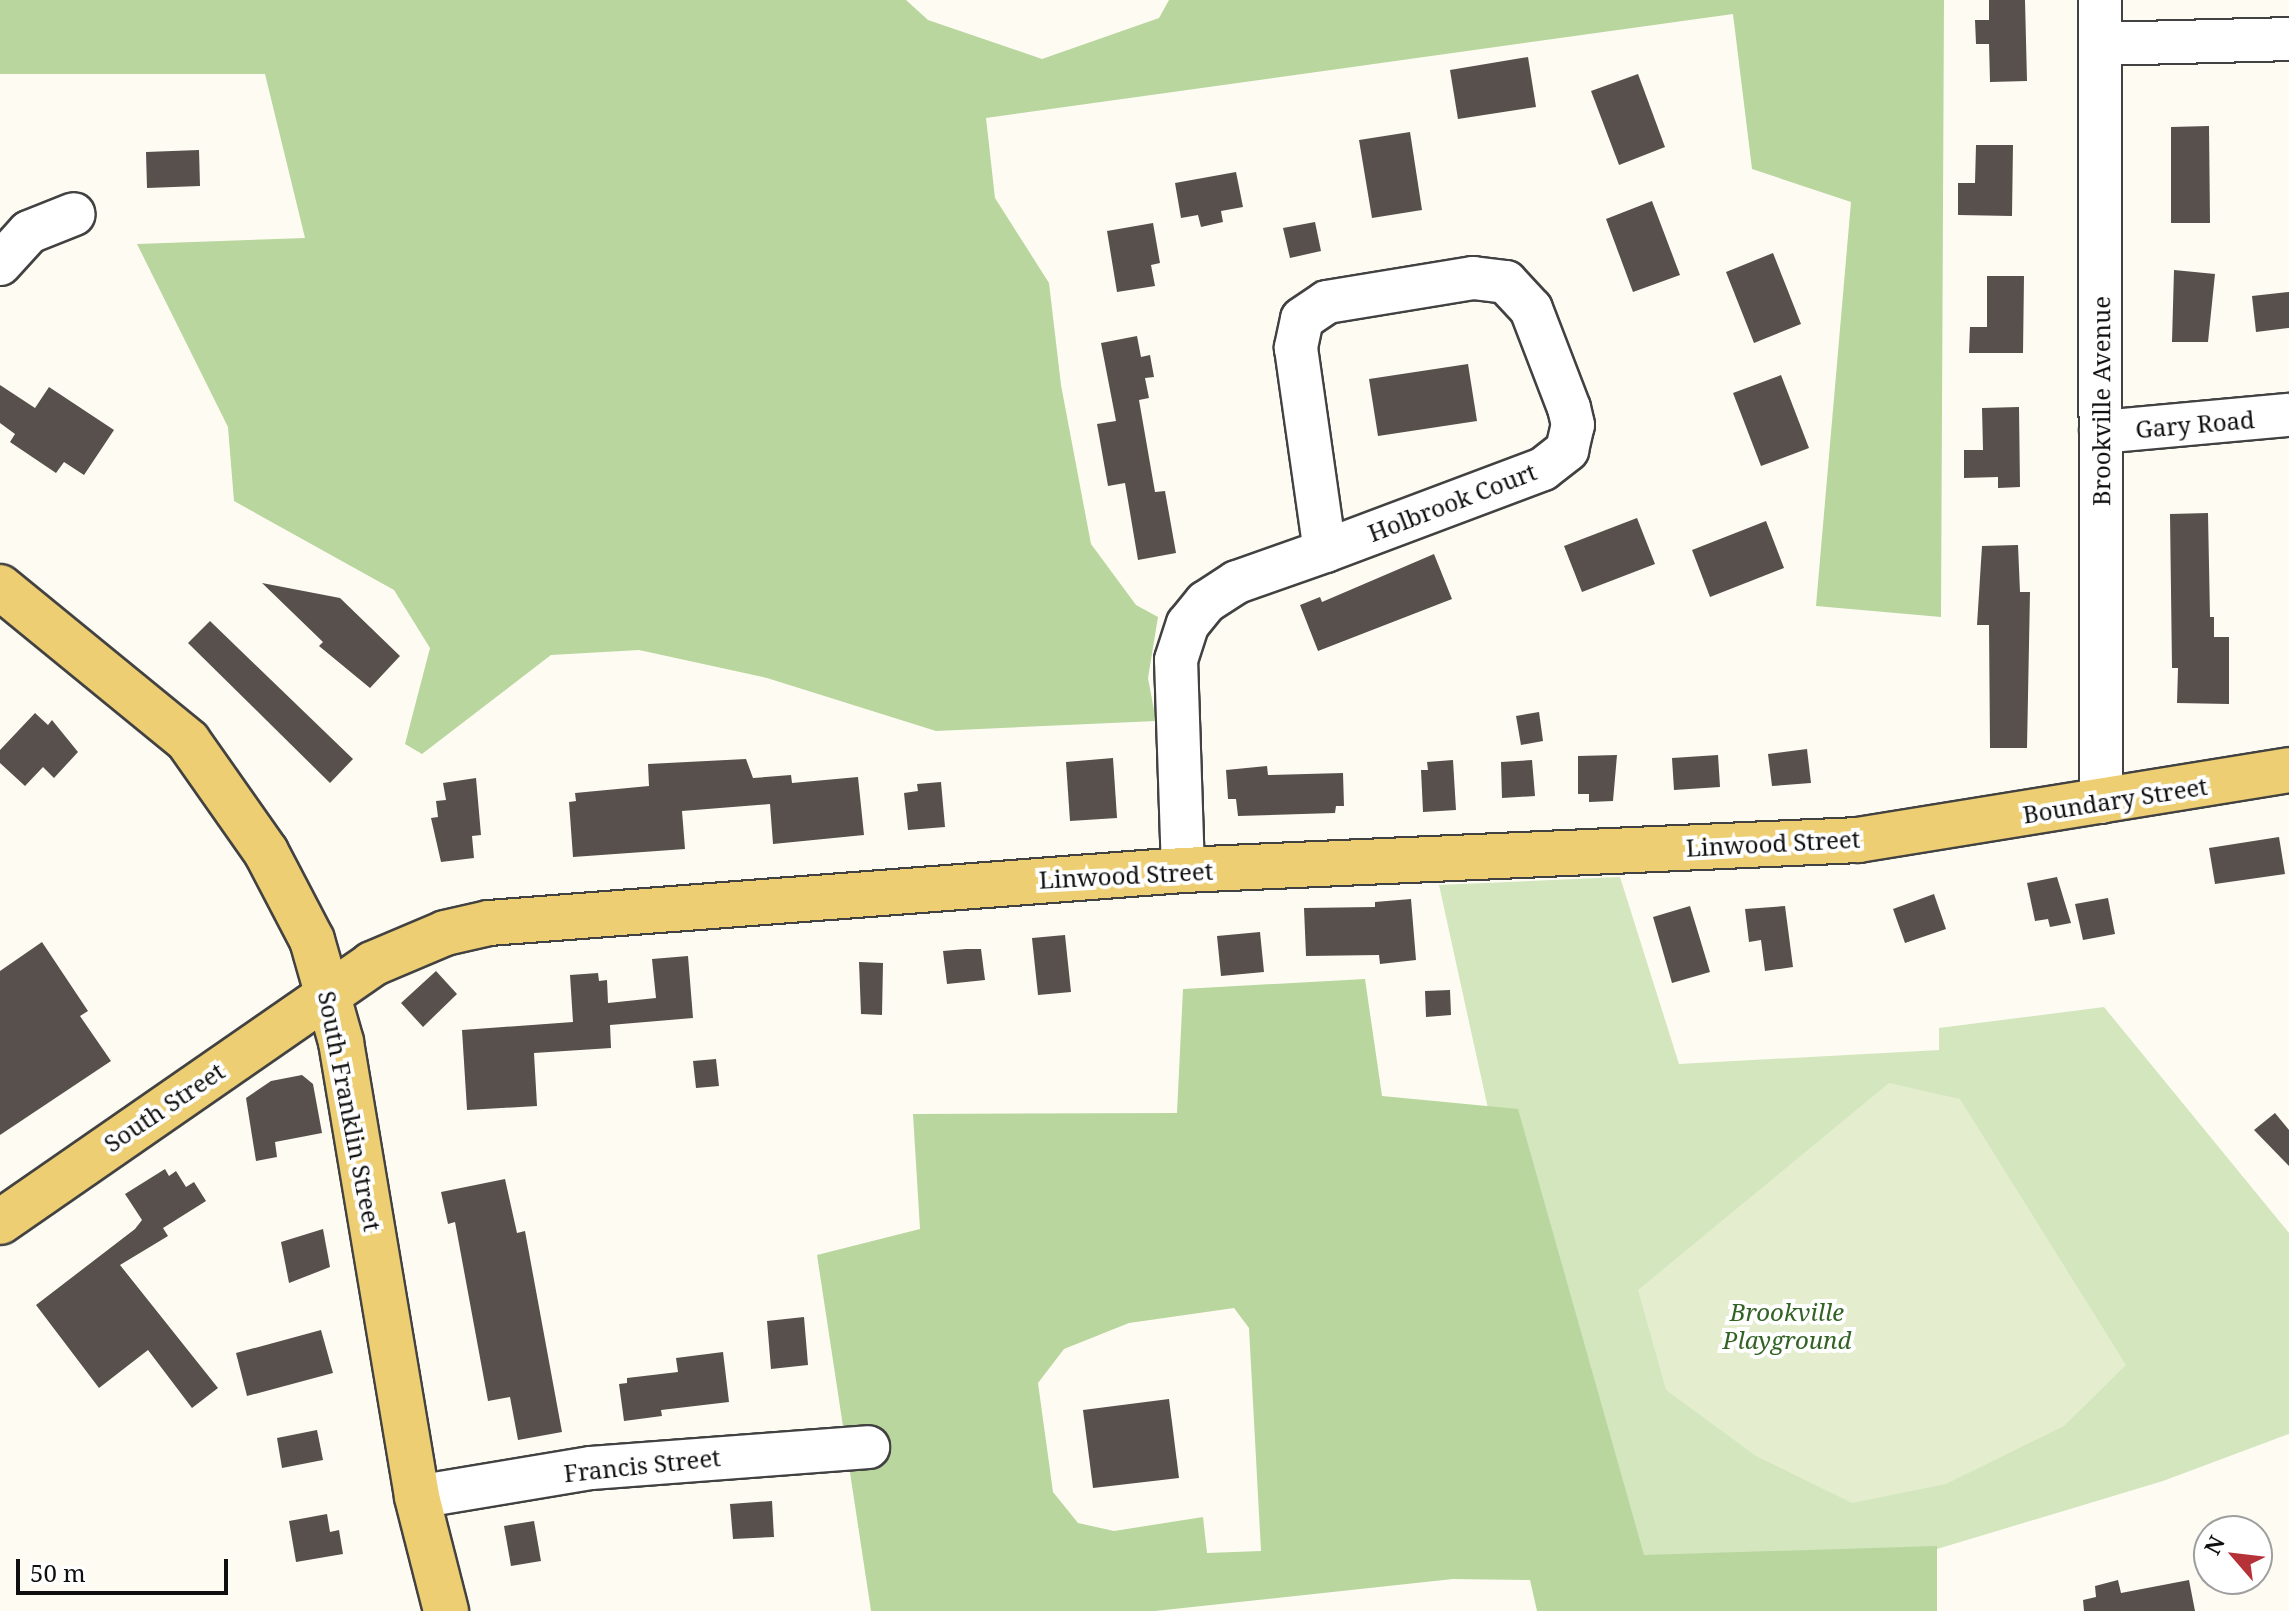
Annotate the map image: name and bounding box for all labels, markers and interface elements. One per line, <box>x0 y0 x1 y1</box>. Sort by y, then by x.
street label: Brookville Avenue <box>2087 296 2115 506</box>
street label: Gary Road <box>2134 404 2256 444</box>
street label: Holbrook Court <box>1364 457 1540 547</box>
street label: Boundary Street <box>2021 771 2209 829</box>
street label: Linwood Street <box>1685 824 1861 862</box>
street label: Linwood Street <box>1038 856 1214 894</box>
street label: South Franklin Street <box>313 989 387 1233</box>
street label: South Street <box>98 1056 230 1158</box>
park label: Brookville Playground <box>1723 1298 1851 1354</box>
street label: Francis Street <box>562 1442 722 1488</box>
north arrow <box>2193 1515 2273 1595</box>
text: N <box>2196 1530 2231 1559</box>
scale bar <box>20 1543 232 1593</box>
text: 50 m <box>30 1556 86 1589</box>

